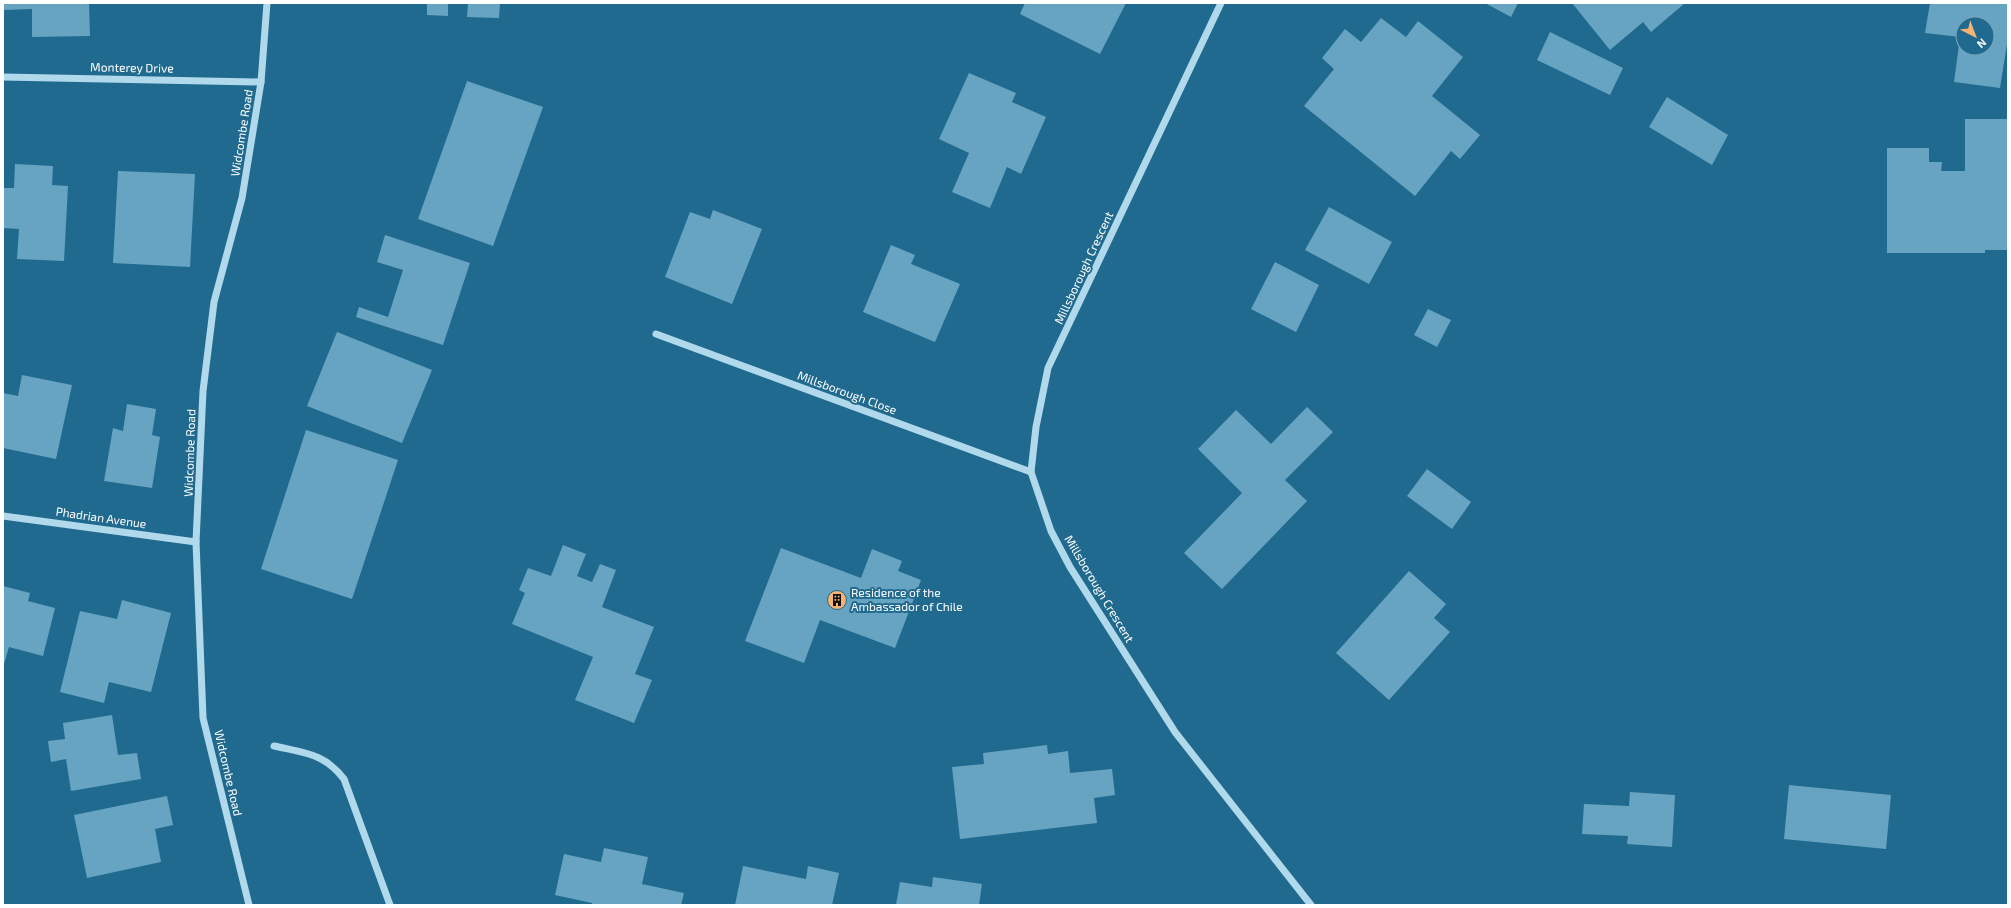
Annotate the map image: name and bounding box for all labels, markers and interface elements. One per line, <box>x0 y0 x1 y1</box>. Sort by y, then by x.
north arrow <box>1955 16 1995 56</box>
text: N <box>1975 36 1989 51</box>
street label: Monterey Drive <box>90 59 174 75</box>
street label: Widcombe Road <box>227 88 255 177</box>
street label: Millsborough Crescent <box>1051 209 1116 326</box>
street label: Millsborough Close <box>796 368 899 417</box>
street label: Widcombe Road <box>180 409 198 497</box>
street label: Phadrian Avenue <box>55 504 147 530</box>
street label: Millsborough Crescent <box>1062 532 1138 645</box>
place label: Residence of the Ambassador of Chile <box>851 585 963 613</box>
building icon: Residence of the Ambassador of Chile <box>826 589 848 611</box>
street label: Widcombe Road <box>212 728 246 817</box>

